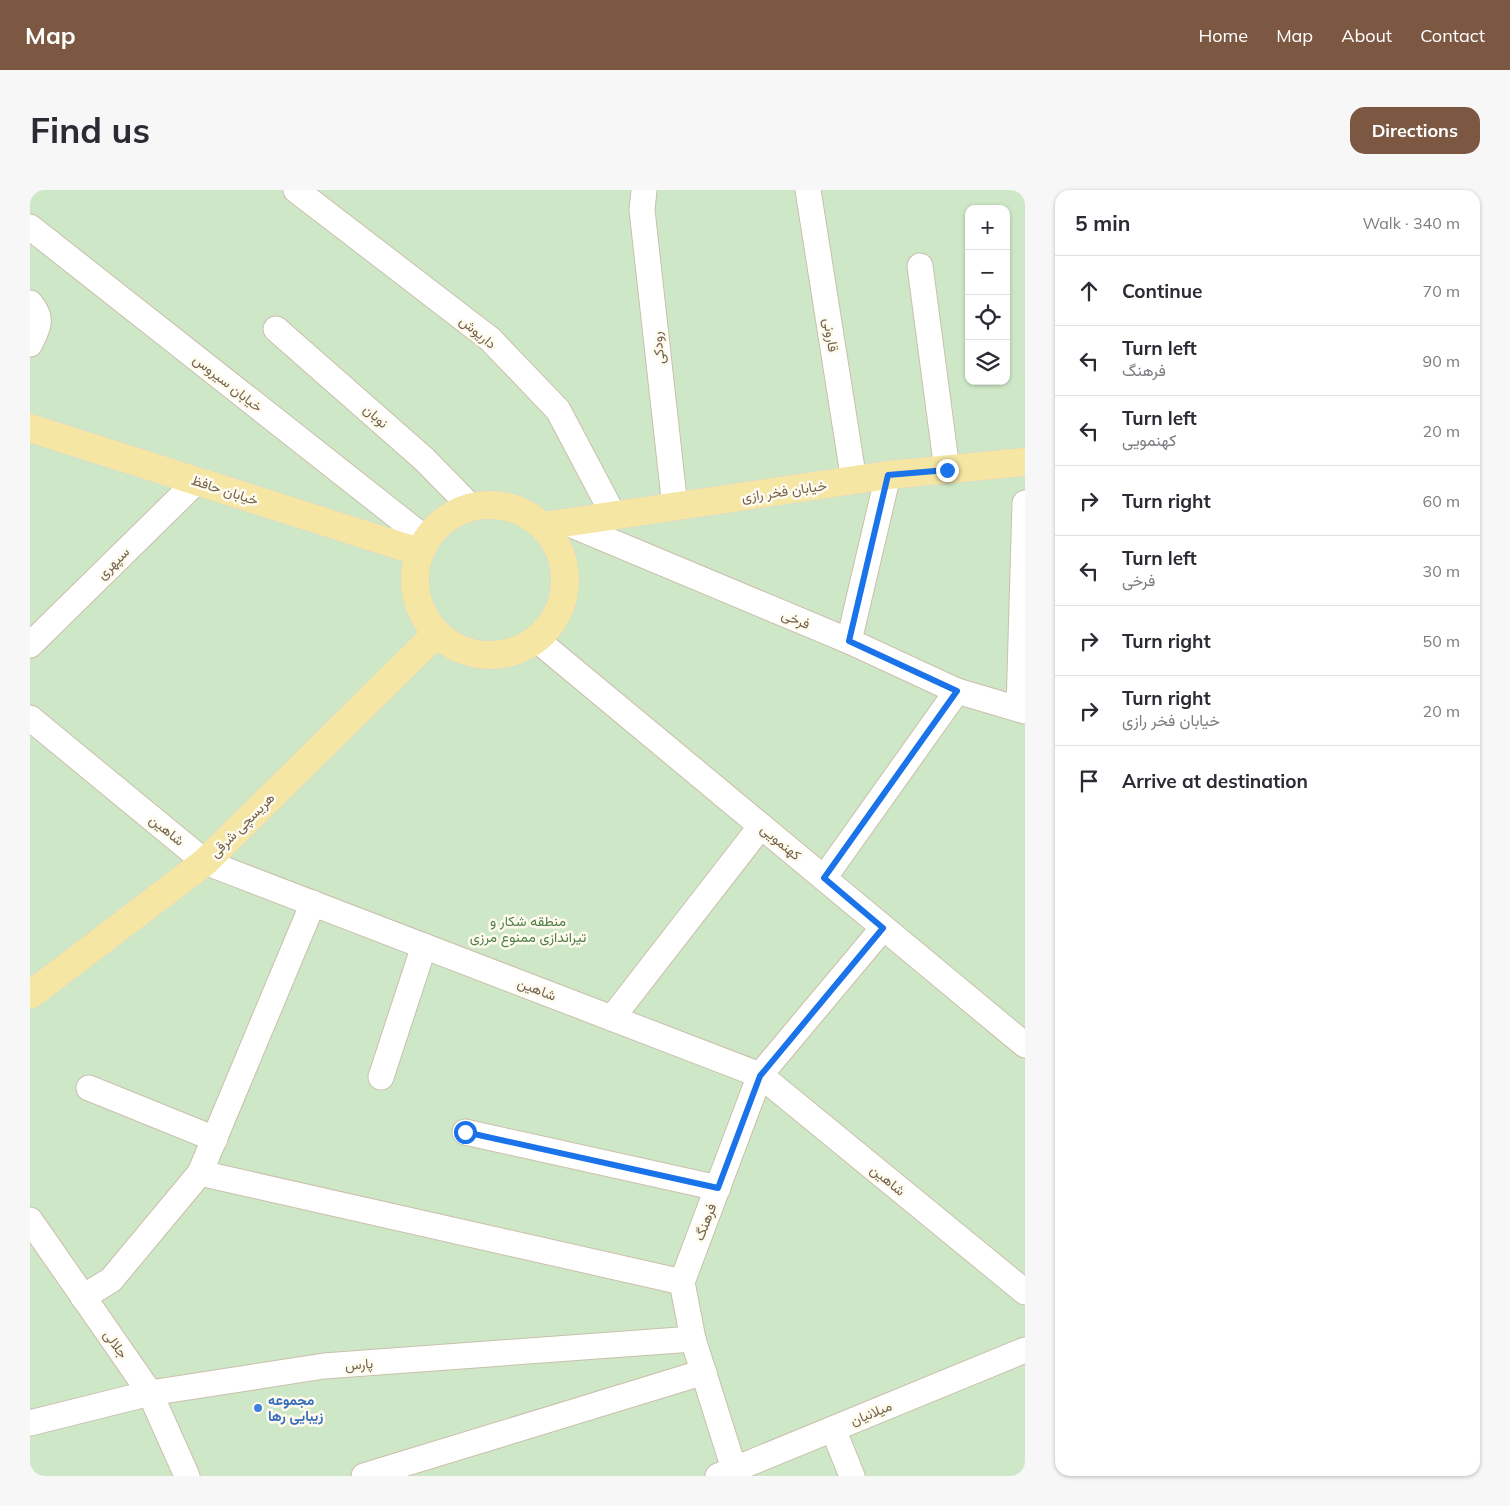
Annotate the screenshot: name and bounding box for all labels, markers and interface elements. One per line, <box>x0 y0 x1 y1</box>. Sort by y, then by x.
text: Map <box>25 20 76 50</box>
text: Home <box>1198 24 1248 47</box>
text: Map <box>1276 24 1313 47</box>
text: About <box>1341 24 1392 47</box>
text: Contact <box>1420 24 1485 47</box>
button: Directions <box>1350 107 1480 154</box>
text: Find us <box>30 108 150 152</box>
map controls <box>965 205 1010 385</box>
button: + <box>965 205 1010 250</box>
text: 5 min <box>1075 210 1130 236</box>
text: Walk · 340 m <box>1362 213 1460 233</box>
button: − <box>965 250 1010 295</box>
icon: ahead <box>1075 277 1103 305</box>
text: Continue <box>1122 279 1202 303</box>
text: 70 m <box>1423 281 1460 301</box>
button: locate <box>965 295 1010 340</box>
street label: داریوش <box>456 311 500 353</box>
street label: قارونی <box>819 317 843 353</box>
street label: رودکی <box>647 331 669 365</box>
text: Turn left <box>1122 336 1197 360</box>
button: layers <box>965 340 1010 385</box>
icon: left <box>1075 347 1103 375</box>
street label: خیابان سیروس <box>190 350 266 416</box>
text: 90 m <box>1423 351 1460 371</box>
text: فرهنگ <box>1122 360 1166 380</box>
street label: نوبان <box>360 400 392 432</box>
text: Turn left <box>1122 406 1197 430</box>
icon: left <box>1075 417 1103 445</box>
text: 20 m <box>1423 421 1460 441</box>
text: کهنمویی <box>1122 430 1176 450</box>
route end <box>936 459 959 482</box>
street label: خیابان حافظ <box>189 471 261 509</box>
street label: خیابان فخر رازی <box>740 476 828 506</box>
icon: right <box>1075 487 1103 515</box>
text: Turn right <box>1122 489 1211 513</box>
text: 60 m <box>1423 491 1460 511</box>
street label: سپهری <box>93 543 134 584</box>
text: Turn left <box>1122 546 1197 570</box>
icon: left <box>1075 557 1103 585</box>
text: 30 m <box>1423 561 1460 581</box>
text: فرخی <box>1122 570 1155 590</box>
street label: فرخی <box>779 605 813 633</box>
icon: right <box>1075 627 1103 655</box>
text: Turn right <box>1122 629 1211 653</box>
text: 50 m <box>1423 631 1460 651</box>
text: Turn right <box>1122 686 1211 710</box>
icon: right <box>1075 697 1103 725</box>
text: 20 m <box>1423 701 1460 721</box>
text: خیابان فخر رازی <box>1122 710 1220 730</box>
icon: arrive <box>1075 767 1103 795</box>
text: Arrive at destination <box>1122 769 1308 793</box>
street label: هریسچی شرقی <box>206 789 279 862</box>
street label: شاهین <box>146 810 188 850</box>
street label: کهنمویی <box>757 820 805 864</box>
park label: منطقه شکار و تیراندازی ممنوع مرزی <box>470 912 586 948</box>
street label: شاهین <box>515 973 559 1005</box>
route start <box>454 1121 477 1144</box>
street label: شاهین <box>867 1160 909 1200</box>
street label: فرهنگ <box>690 1201 720 1243</box>
street label: جلالی <box>100 1326 132 1362</box>
street label: پارس <box>344 1354 374 1375</box>
place label: مجموعه زیبایی رها <box>268 1391 323 1425</box>
street label: میلانیان <box>848 1397 894 1429</box>
marker: مجموعه زیبایی رها <box>252 1402 264 1414</box>

